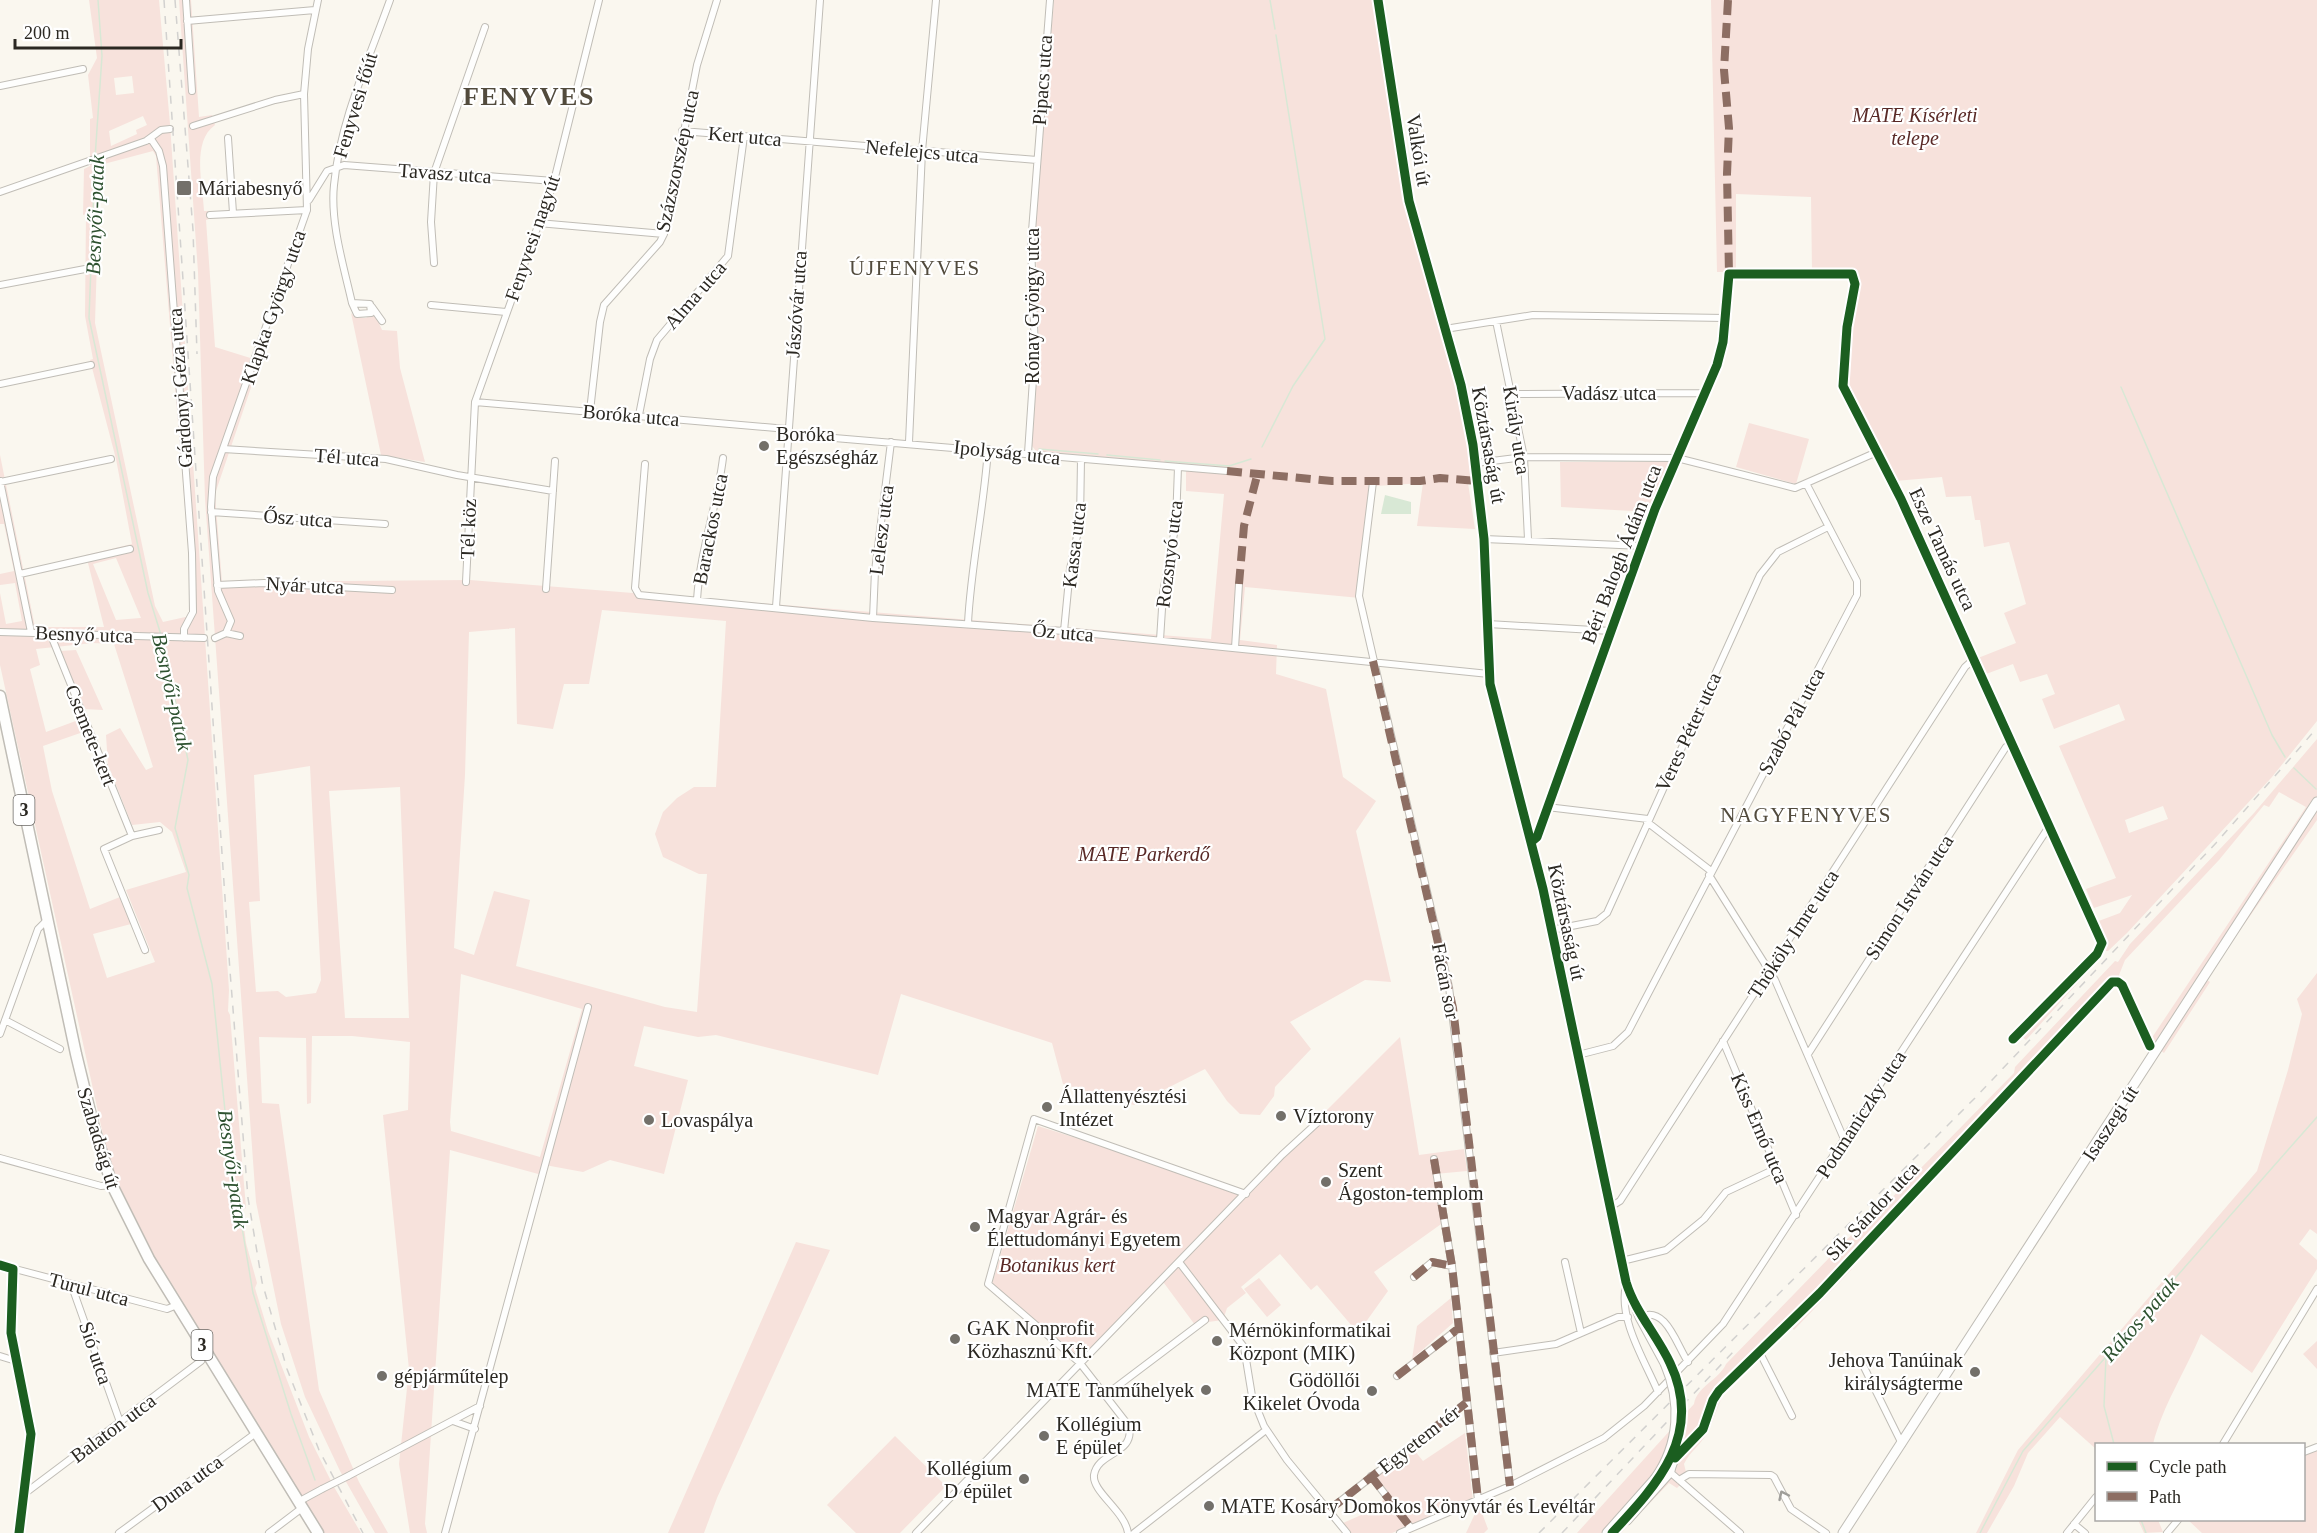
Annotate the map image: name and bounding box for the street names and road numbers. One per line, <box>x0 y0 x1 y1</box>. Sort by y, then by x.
street label: Pipacs utca <box>1028 34 1057 126</box>
street label: Fenyvesi főút <box>328 49 383 161</box>
street label: Százszorszép utca <box>651 88 704 234</box>
street label: Valkói út <box>1402 112 1436 188</box>
street label: Kert utca <box>707 122 783 150</box>
street label: Nefelejcs utca <box>864 135 980 168</box>
street label: Tavasz utca <box>398 159 493 187</box>
street label: Fenyvesi nagyút <box>500 172 565 304</box>
street label: Klapka György utca <box>236 227 311 387</box>
street label: Rónay György utca <box>1021 228 1044 384</box>
street label: Jászóvár utca <box>781 250 811 358</box>
street label: Alma utca <box>660 256 731 333</box>
street label: Gárdonyi Géza utca <box>163 307 198 469</box>
street label: Vadász utca <box>1562 382 1657 404</box>
street label: Király utca <box>1498 384 1535 476</box>
street label: Köztársaság út <box>1467 385 1510 506</box>
street label: Boróka utca <box>582 400 680 430</box>
street label: Ipolyság utca <box>952 435 1062 470</box>
street label: Tél utca <box>314 444 380 470</box>
street label: Béri Balogh Ádám utca <box>1577 462 1666 647</box>
street label: Barackos utca <box>688 471 732 586</box>
street label: Lelesz utca <box>865 484 897 576</box>
street label: Esze Tamás utca <box>1905 484 1981 614</box>
street label: Tél köz <box>456 498 480 560</box>
street label: Rozsnyó utca <box>1151 499 1188 609</box>
street label: Kassa utca <box>1058 501 1090 589</box>
street label: Ősz utca <box>263 504 334 531</box>
street label: Nyár utca <box>265 572 345 599</box>
street label: Őz utca <box>1031 617 1095 646</box>
street label: Besnyő utca <box>34 621 134 648</box>
street label: Szabó Pál utca <box>1754 664 1828 778</box>
street label: Veres Péter utca <box>1651 669 1725 795</box>
street label: Csemete-kert <box>61 681 121 789</box>
road number: 3 <box>14 795 34 825</box>
street label: Simon István utca <box>1860 830 1958 964</box>
street label: Köztársaság út <box>1543 862 1590 983</box>
street label: Thököly Imre utca <box>1743 865 1844 1003</box>
street label: Fácán sor <box>1428 941 1464 1021</box>
street label: Podmaniczky utca <box>1812 1046 1911 1182</box>
street label: Kiss Ernő utca <box>1727 1070 1793 1187</box>
street label: Isaszegi út <box>2078 1081 2143 1165</box>
street label: Szabadság út <box>72 1085 125 1192</box>
street label: Sík Sándor utca <box>1821 1157 1923 1265</box>
street label: Turul utca <box>47 1268 132 1310</box>
street label: Sió utca <box>75 1319 117 1387</box>
road number: 3 <box>192 1330 212 1360</box>
street label: Balaton utca <box>66 1389 160 1467</box>
street label: Egyetem tér <box>1374 1400 1465 1478</box>
street label: Duna utca <box>148 1450 227 1516</box>

